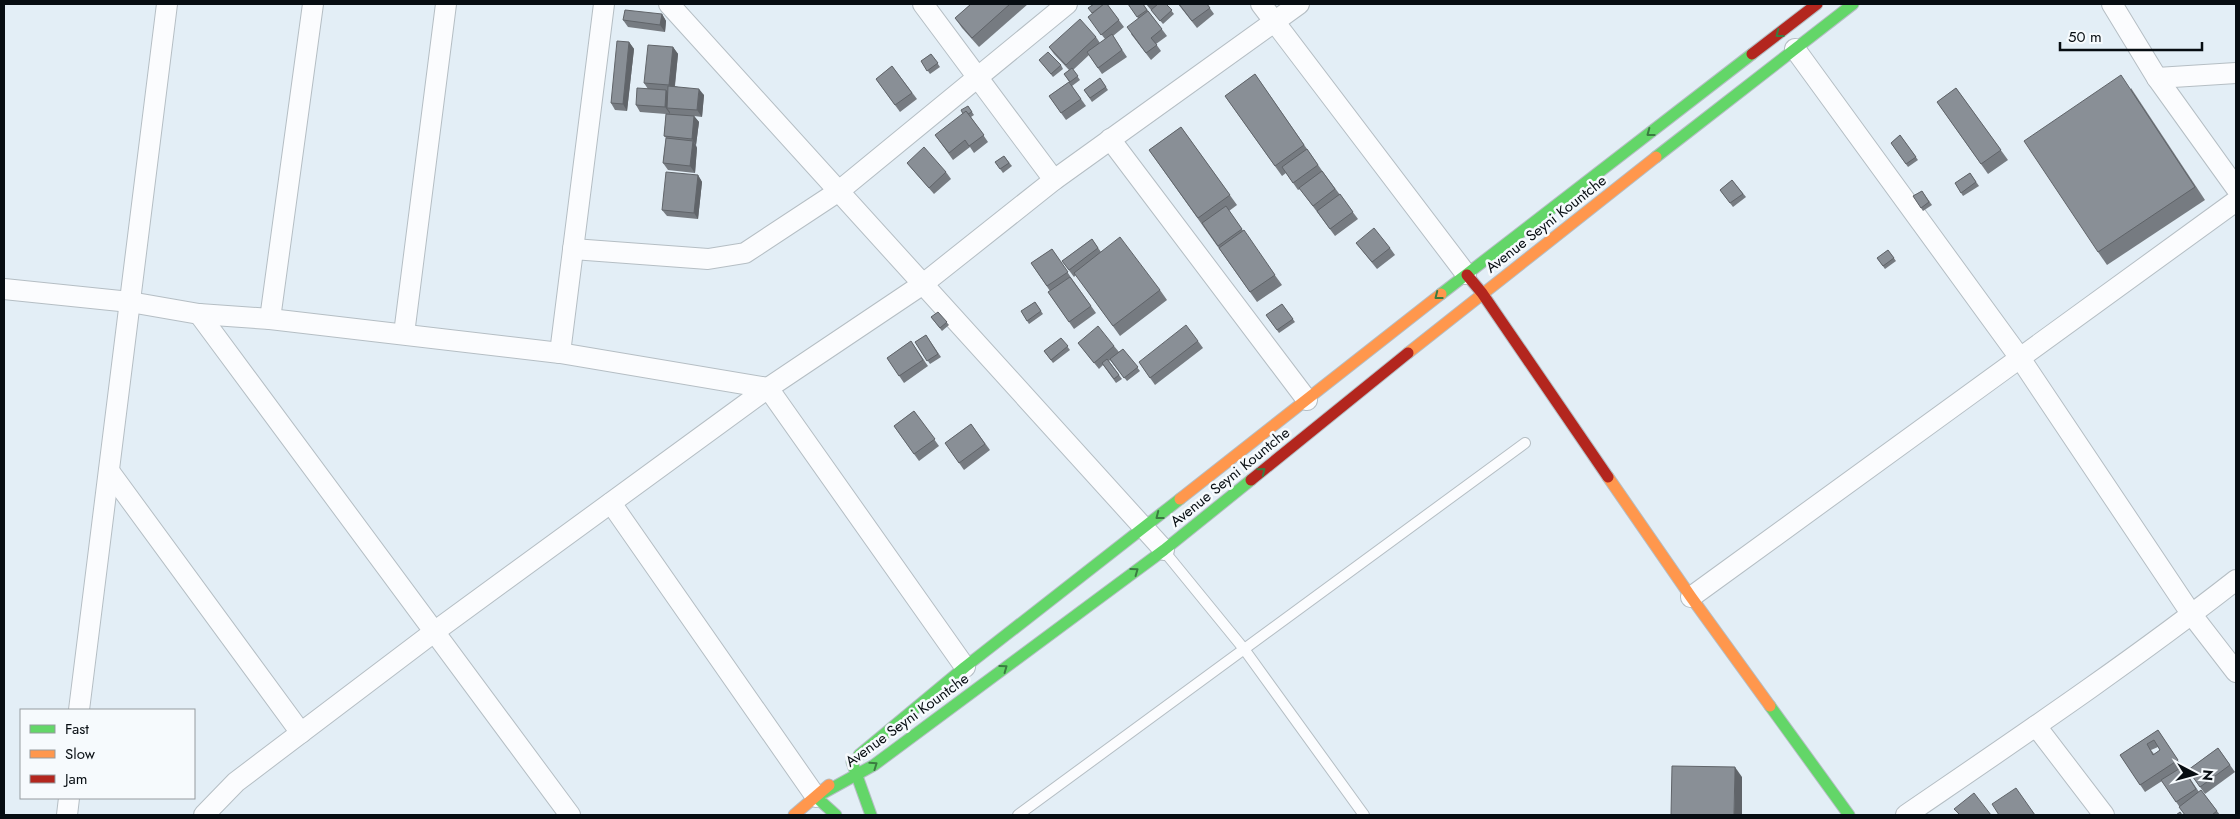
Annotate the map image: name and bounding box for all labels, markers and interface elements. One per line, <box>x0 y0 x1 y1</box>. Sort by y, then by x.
scale bar <box>2060 20 2202 52</box>
text: 50 m <box>2068 26 2102 48</box>
one-way arrow <box>1776 29 1785 37</box>
one-way arrow <box>1646 127 1656 136</box>
street label: Avenue Seyni Kountche <box>1481 170 1611 278</box>
one-way arrow <box>1435 291 1444 299</box>
street label: Avenue Seyni Kountche <box>1166 422 1295 532</box>
one-way arrow <box>1256 468 1265 476</box>
one-way arrow <box>1156 510 1165 518</box>
one-way arrow <box>1129 569 1138 577</box>
one-way arrow <box>998 665 1007 673</box>
street label: Avenue Seyni Kountche <box>841 667 974 772</box>
legend <box>20 709 195 799</box>
text: Fast <box>65 718 89 740</box>
text: Slow <box>65 743 96 765</box>
north arrow <box>2170 749 2220 799</box>
one-way arrow <box>868 762 878 771</box>
text: Jam <box>63 768 88 790</box>
text: N <box>2197 769 2218 782</box>

